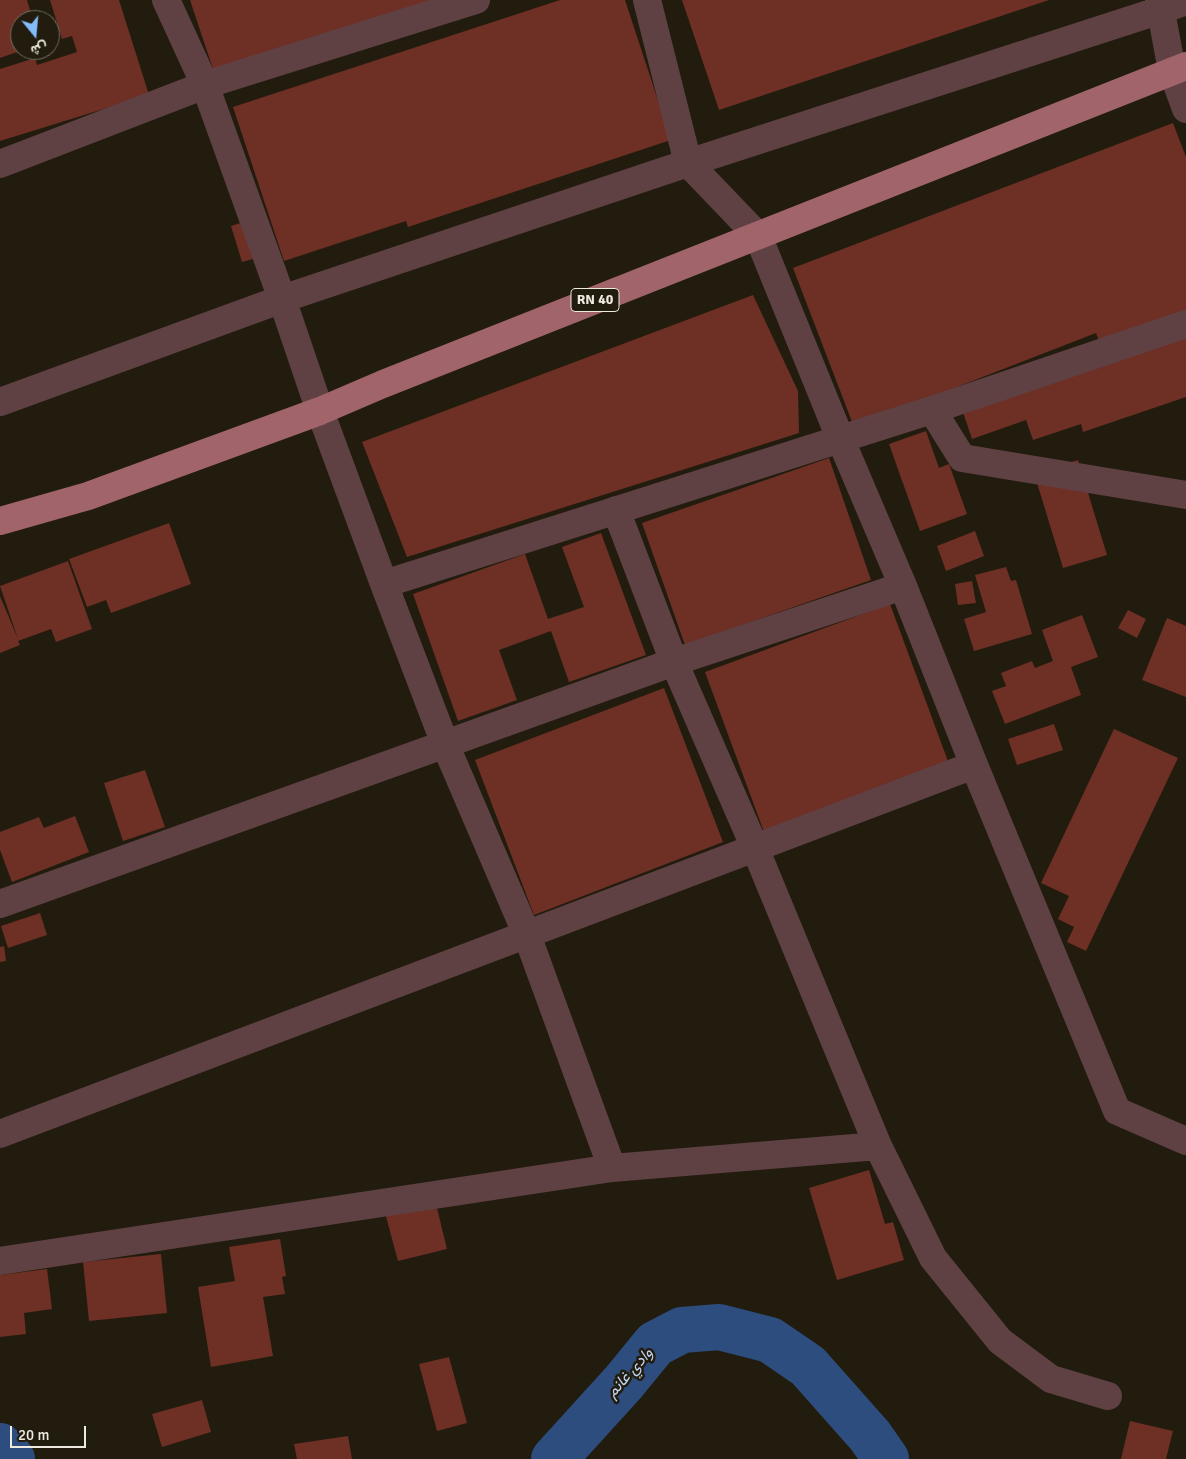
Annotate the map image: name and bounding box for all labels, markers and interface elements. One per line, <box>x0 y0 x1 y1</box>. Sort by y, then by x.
north arrow <box>10 10 60 60</box>
text: ش <box>29 38 50 59</box>
road number: RN 40 <box>571 288 619 312</box>
water label: وادي غانم <box>603 1344 657 1402</box>
scale bar <box>12 1416 89 1448</box>
text: 20 m <box>18 1426 49 1444</box>

